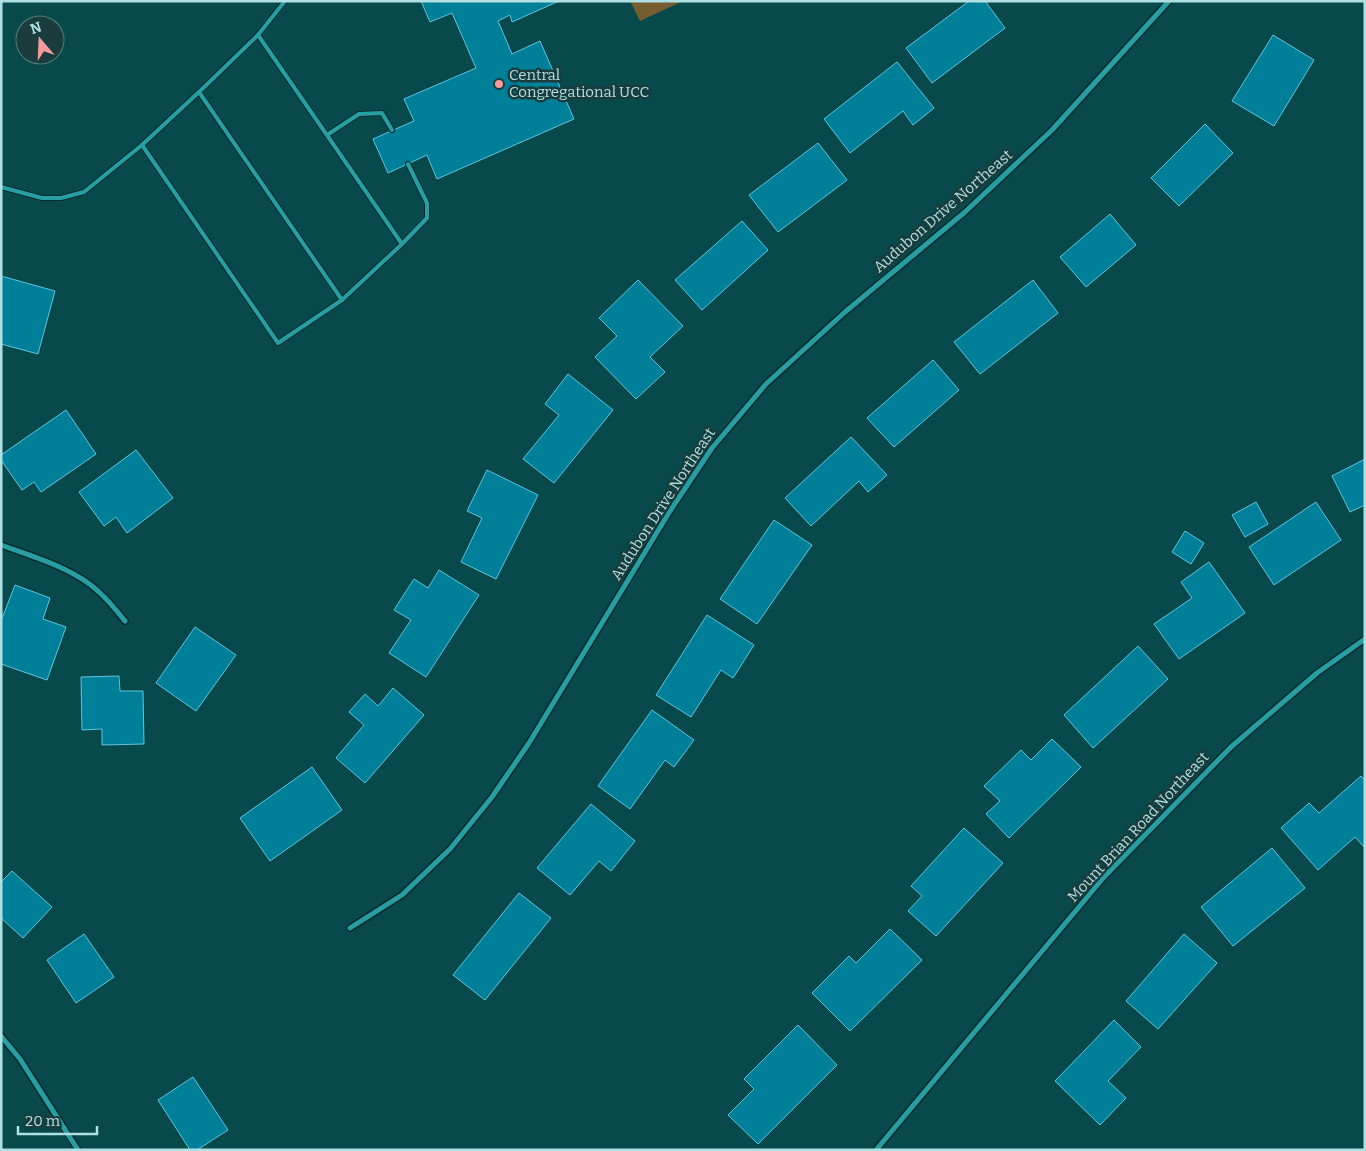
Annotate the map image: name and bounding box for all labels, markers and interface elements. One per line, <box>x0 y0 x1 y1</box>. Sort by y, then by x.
north arrow <box>15 15 65 65</box>
text: N <box>28 18 44 38</box>
place label: Central Congregational UCC <box>509 66 649 101</box>
marker: Central Congregational UCC <box>493 78 505 90</box>
street label: Audubon Drive Northeast <box>870 145 1016 276</box>
street label: Audubon Drive Northeast <box>607 424 719 584</box>
street label: Mount Brian Road Northeast <box>1064 748 1213 906</box>
scale bar <box>18 1104 96 1136</box>
text: 20 m <box>25 1112 61 1130</box>

